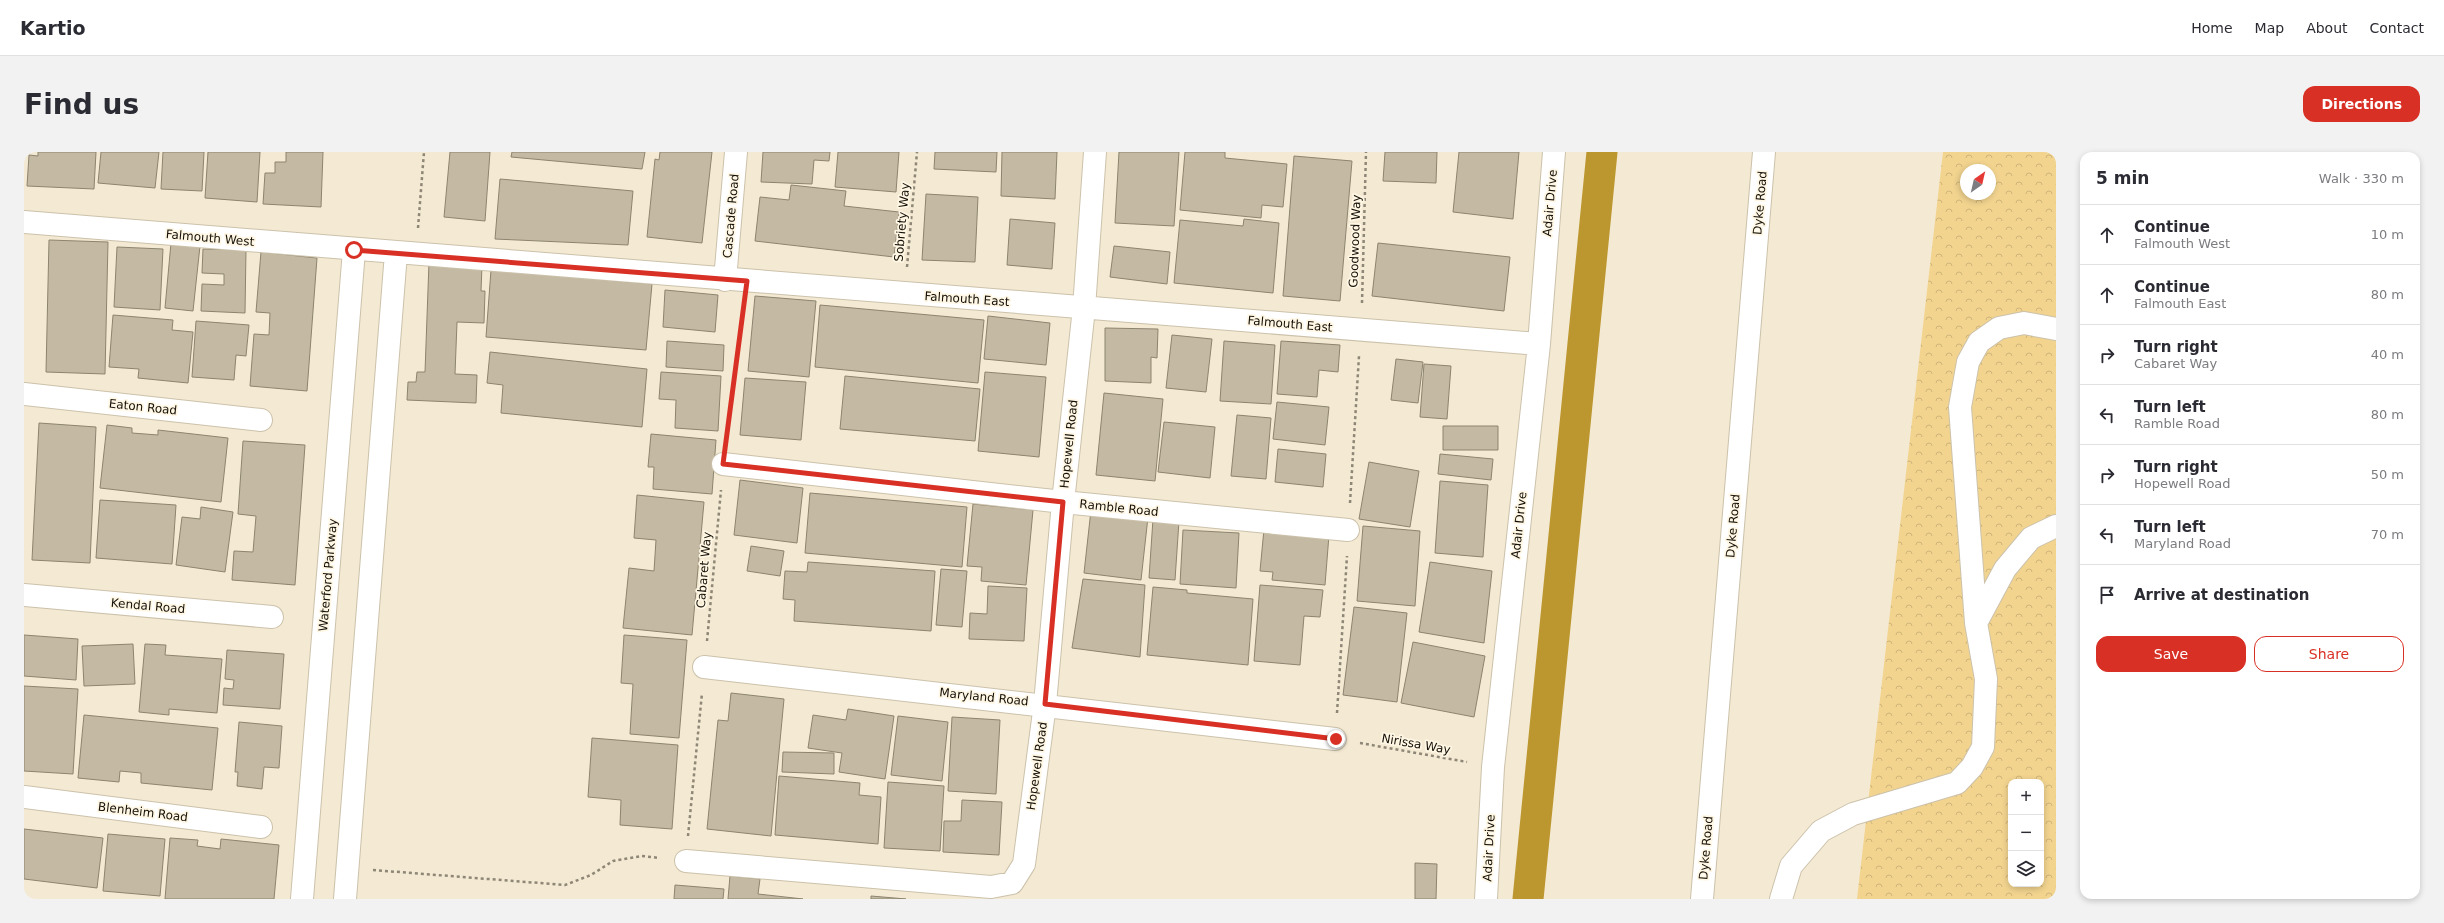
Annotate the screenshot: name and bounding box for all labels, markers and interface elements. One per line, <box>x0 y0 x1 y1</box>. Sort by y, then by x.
text: Kartio <box>20 17 86 39</box>
text: Home <box>2191 20 2233 36</box>
text: Map <box>2255 20 2284 36</box>
text: About <box>2306 20 2348 36</box>
text: Contact <box>2370 20 2424 36</box>
button: Directions <box>2303 86 2420 122</box>
text: Find us <box>24 88 139 121</box>
north arrow <box>1960 164 1996 200</box>
text: 5 min <box>2096 168 2149 188</box>
street label: Adair Drive <box>1540 169 1560 237</box>
street label: Dyke Road <box>1750 170 1770 236</box>
text: Walk · 330 m <box>2319 171 2404 186</box>
street label: Cascade Road <box>720 173 742 259</box>
street label: Sobriety Way <box>892 182 912 262</box>
street label: Goodwood Way <box>1346 194 1364 288</box>
text: Continue <box>2134 218 2210 236</box>
icon: ahead <box>2096 224 2118 246</box>
street label: Falmouth West <box>165 227 255 249</box>
text: 10 m <box>2371 227 2404 242</box>
text: Falmouth West <box>2134 236 2230 251</box>
route start <box>345 241 363 259</box>
text: Continue <box>2134 278 2210 296</box>
icon: ahead <box>2096 284 2118 306</box>
text: 80 m <box>2371 287 2404 302</box>
street label: Falmouth East <box>924 289 1010 309</box>
text: Falmouth East <box>2134 296 2226 311</box>
street label: Falmouth East <box>1247 313 1333 335</box>
text: Turn right <box>2134 338 2218 356</box>
icon: right <box>2096 344 2118 366</box>
text: 40 m <box>2371 347 2404 362</box>
text: Cabaret Way <box>2134 356 2217 371</box>
street label: Eaton Road <box>108 396 178 418</box>
text: Turn left <box>2134 398 2206 416</box>
street label: Hopewell Road <box>1057 399 1081 489</box>
icon: left <box>2096 404 2118 426</box>
text: 80 m <box>2371 407 2404 422</box>
text: Ramble Road <box>2134 416 2220 431</box>
text: Turn right <box>2134 458 2218 476</box>
icon: right <box>2096 464 2118 486</box>
text: 50 m <box>2371 467 2404 482</box>
text: Hopewell Road <box>2134 476 2231 491</box>
street label: Adair Drive <box>1509 491 1529 559</box>
street label: Dyke Road <box>1723 493 1743 559</box>
street label: Ramble Road <box>1079 497 1159 519</box>
street label: Waterford Parkway <box>316 518 340 632</box>
text: Turn left <box>2134 518 2206 536</box>
icon: left <box>2096 524 2118 546</box>
text: 70 m <box>2371 527 2404 542</box>
street label: Cabaret Way <box>694 531 714 609</box>
text: Maryland Road <box>2134 536 2231 551</box>
icon: arrive <box>2096 584 2118 606</box>
text: Arrive at destination <box>2134 586 2309 604</box>
street label: Kendal Road <box>110 596 186 616</box>
button: Save <box>2096 636 2246 672</box>
button: Share <box>2254 636 2404 672</box>
street label: Maryland Road <box>939 685 1029 709</box>
street label: Hopewell Road <box>1024 721 1050 811</box>
route end <box>1327 730 1345 748</box>
street label: Nirissa Way <box>1380 731 1452 757</box>
map controls <box>2008 779 2044 887</box>
button: + <box>2008 779 2044 815</box>
street label: Blenheim Road <box>97 800 189 824</box>
street label: Adair Drive <box>1480 814 1498 882</box>
street label: Dyke Road <box>1696 815 1716 881</box>
button: − <box>2008 815 2044 851</box>
button: layers <box>2008 851 2044 887</box>

